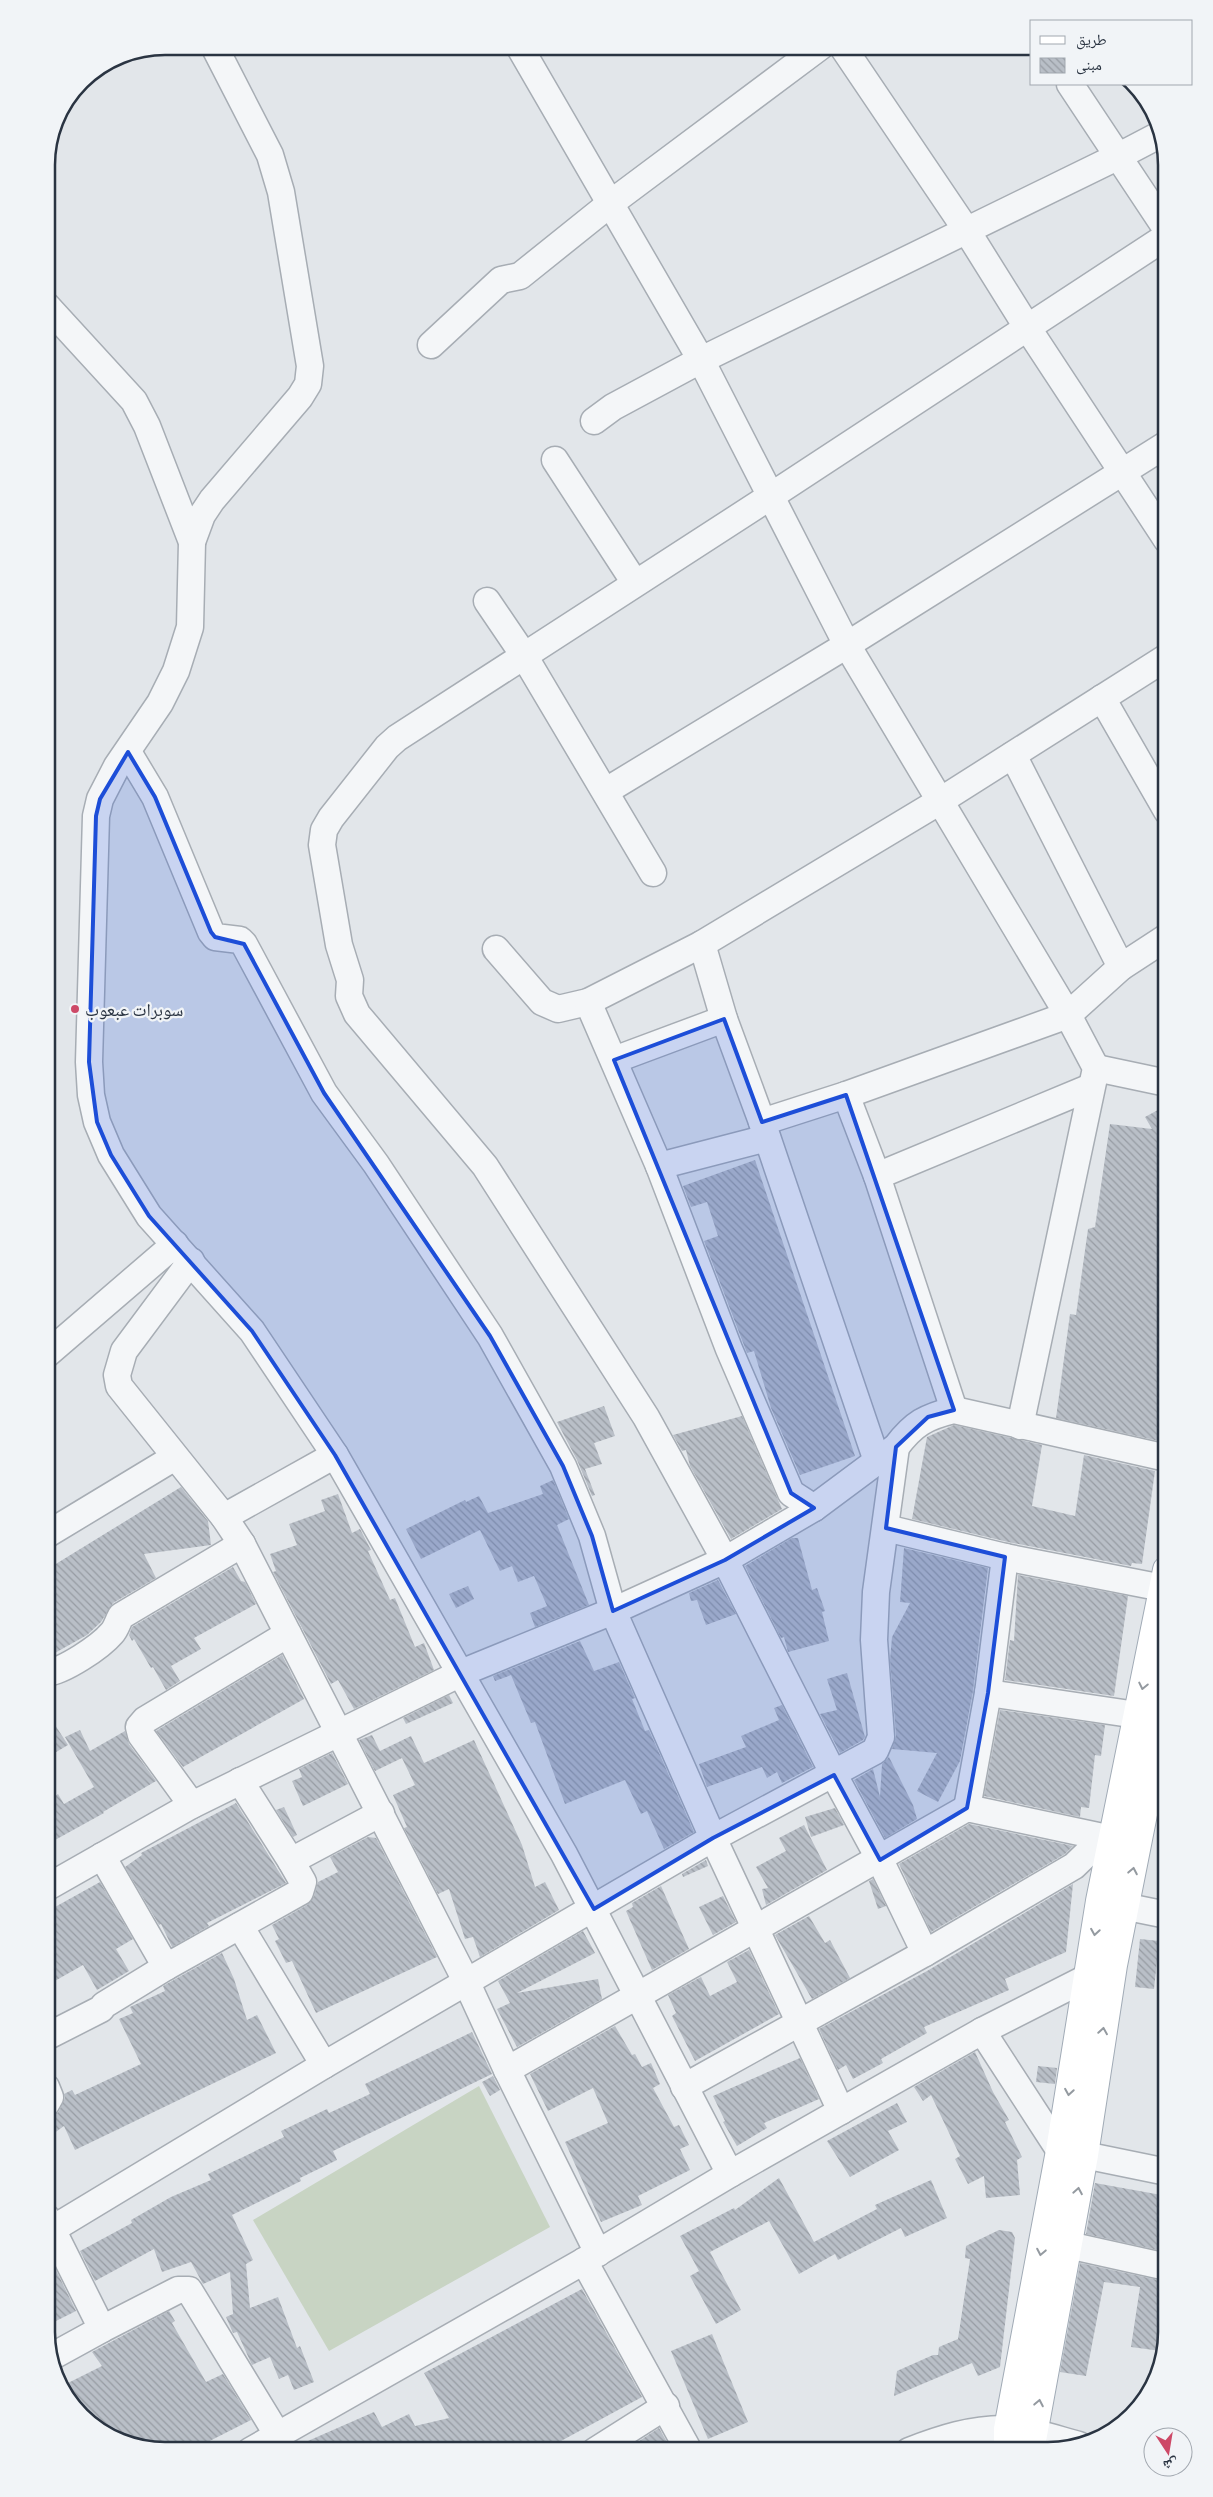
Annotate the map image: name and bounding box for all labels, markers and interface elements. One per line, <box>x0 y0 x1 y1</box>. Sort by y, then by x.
legend <box>1030 20 1193 85</box>
text: طريق <box>1076 30 1107 50</box>
text: مبنى <box>1076 55 1102 75</box>
place label: سوبرات عبعوب <box>85 998 183 1021</box>
marker: سوبرات عبعوب <box>69 1003 81 1015</box>
one-way arrow <box>1138 1682 1149 1691</box>
one-way arrow <box>1127 1867 1137 1876</box>
one-way arrow <box>1091 1927 1101 1936</box>
one-way arrow <box>1097 2027 1108 2035</box>
one-way arrow <box>1065 2088 1075 2097</box>
one-way arrow <box>1072 2187 1082 2196</box>
one-way arrow <box>1036 2248 1046 2257</box>
one-way arrow <box>1033 2398 1043 2407</box>
north arrow <box>1143 2427 1193 2477</box>
text: ش <box>1161 2454 1180 2475</box>

